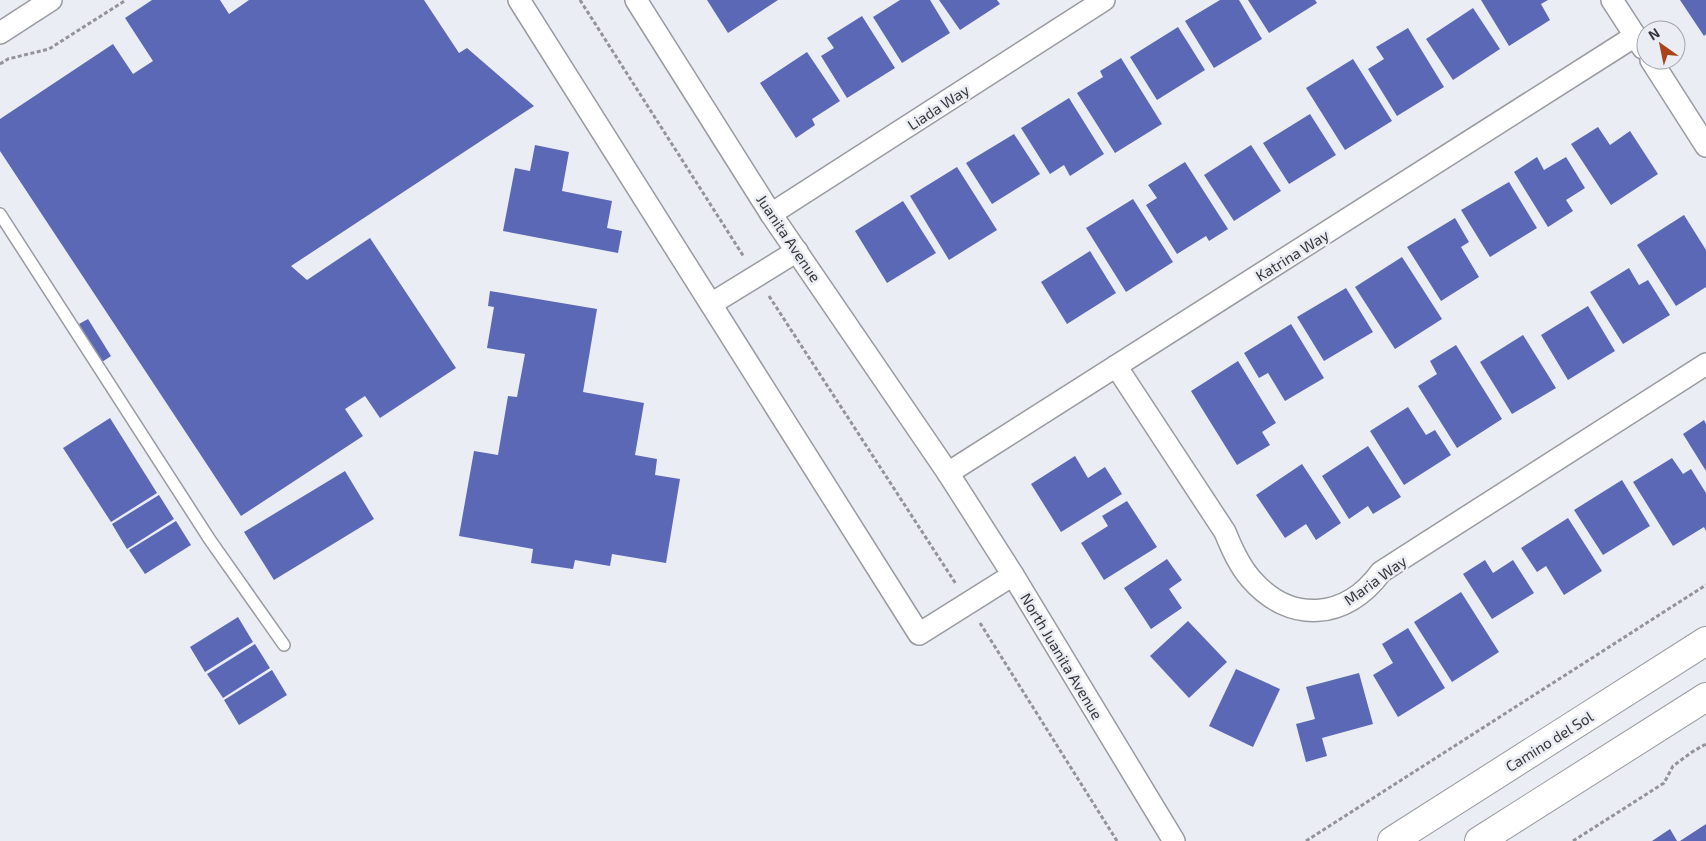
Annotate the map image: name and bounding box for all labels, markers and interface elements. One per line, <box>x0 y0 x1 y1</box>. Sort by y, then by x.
north arrow <box>1636 20 1686 70</box>
text: N <box>1645 24 1663 44</box>
street label: Liada Way <box>904 80 972 134</box>
street label: Juanita Avenue <box>753 191 825 285</box>
street label: Katrina Way <box>1252 225 1332 285</box>
street label: Maria Way <box>1340 551 1410 609</box>
street label: North Juanita Avenue <box>1017 590 1107 722</box>
street label: Camino del Sol <box>1502 707 1596 775</box>

